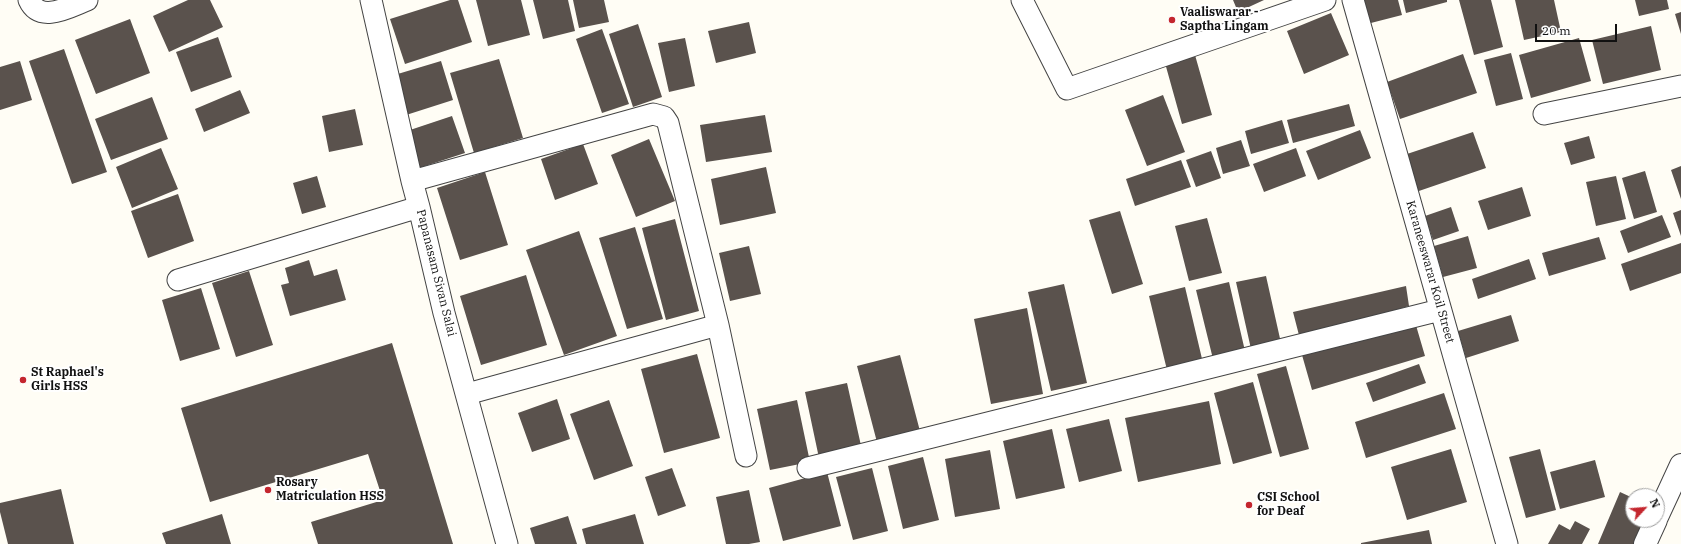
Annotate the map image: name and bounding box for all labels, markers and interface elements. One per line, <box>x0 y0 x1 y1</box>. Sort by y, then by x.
place label: Vaaliswarar - Saptha Lingam <box>1180 6 1269 34</box>
marker: Vaaliswarar - Saptha Lingam <box>1167 15 1177 25</box>
scale bar <box>1537 16 1619 42</box>
text: 20 m <box>1542 23 1571 38</box>
street label: Karaneeswarar Koil Street <box>1403 199 1457 345</box>
street label: Papanasam Sivan Salai <box>413 208 459 338</box>
place label: St Raphael's Girls HSS <box>31 366 104 394</box>
marker: St Raphael's Girls HSS <box>18 375 28 385</box>
place label: Rosary Matriculation HSS <box>276 476 384 504</box>
marker: Rosary Matriculation HSS <box>263 485 273 495</box>
north arrow <box>1625 488 1665 528</box>
place label: CSI School for Deaf <box>1257 491 1320 519</box>
text: N <box>1647 496 1663 510</box>
marker: CSI School for Deaf <box>1244 500 1254 510</box>

